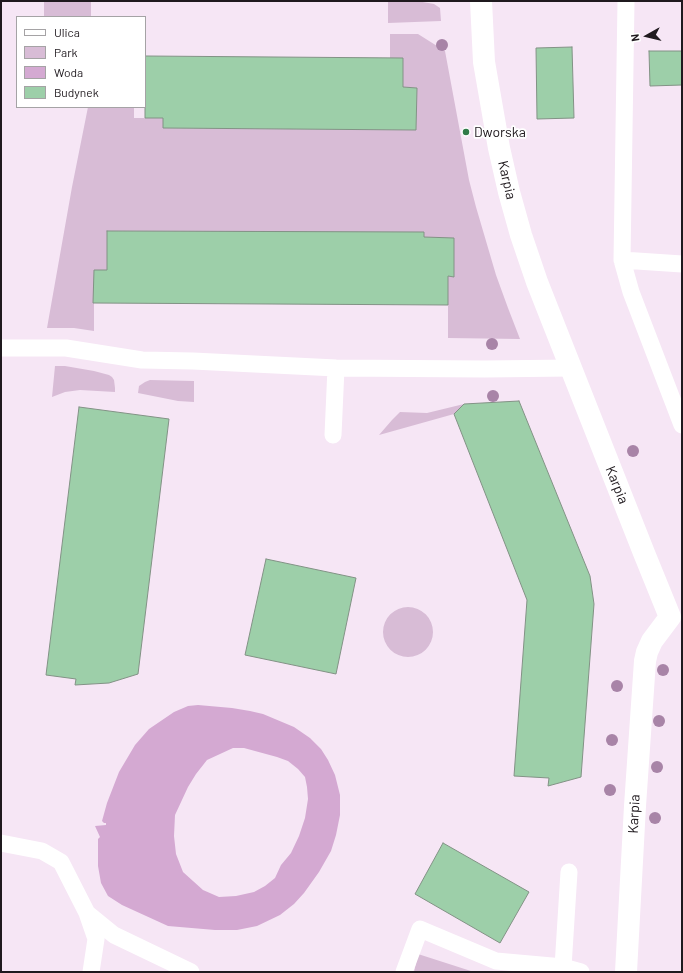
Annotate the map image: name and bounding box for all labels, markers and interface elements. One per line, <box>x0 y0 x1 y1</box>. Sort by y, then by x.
legend <box>16 16 146 108</box>
north arrow <box>627 16 667 56</box>
text: Ulica <box>54 25 80 39</box>
text: N <box>628 33 642 42</box>
text: Park <box>54 45 78 59</box>
text: Woda <box>54 65 83 79</box>
text: Budynek <box>54 85 99 99</box>
place label: Dworska <box>474 124 526 140</box>
marker: Dworska <box>461 127 471 137</box>
street label: Karpia <box>494 159 520 201</box>
street label: Karpia <box>602 464 632 506</box>
street label: Karpia <box>625 794 643 834</box>

